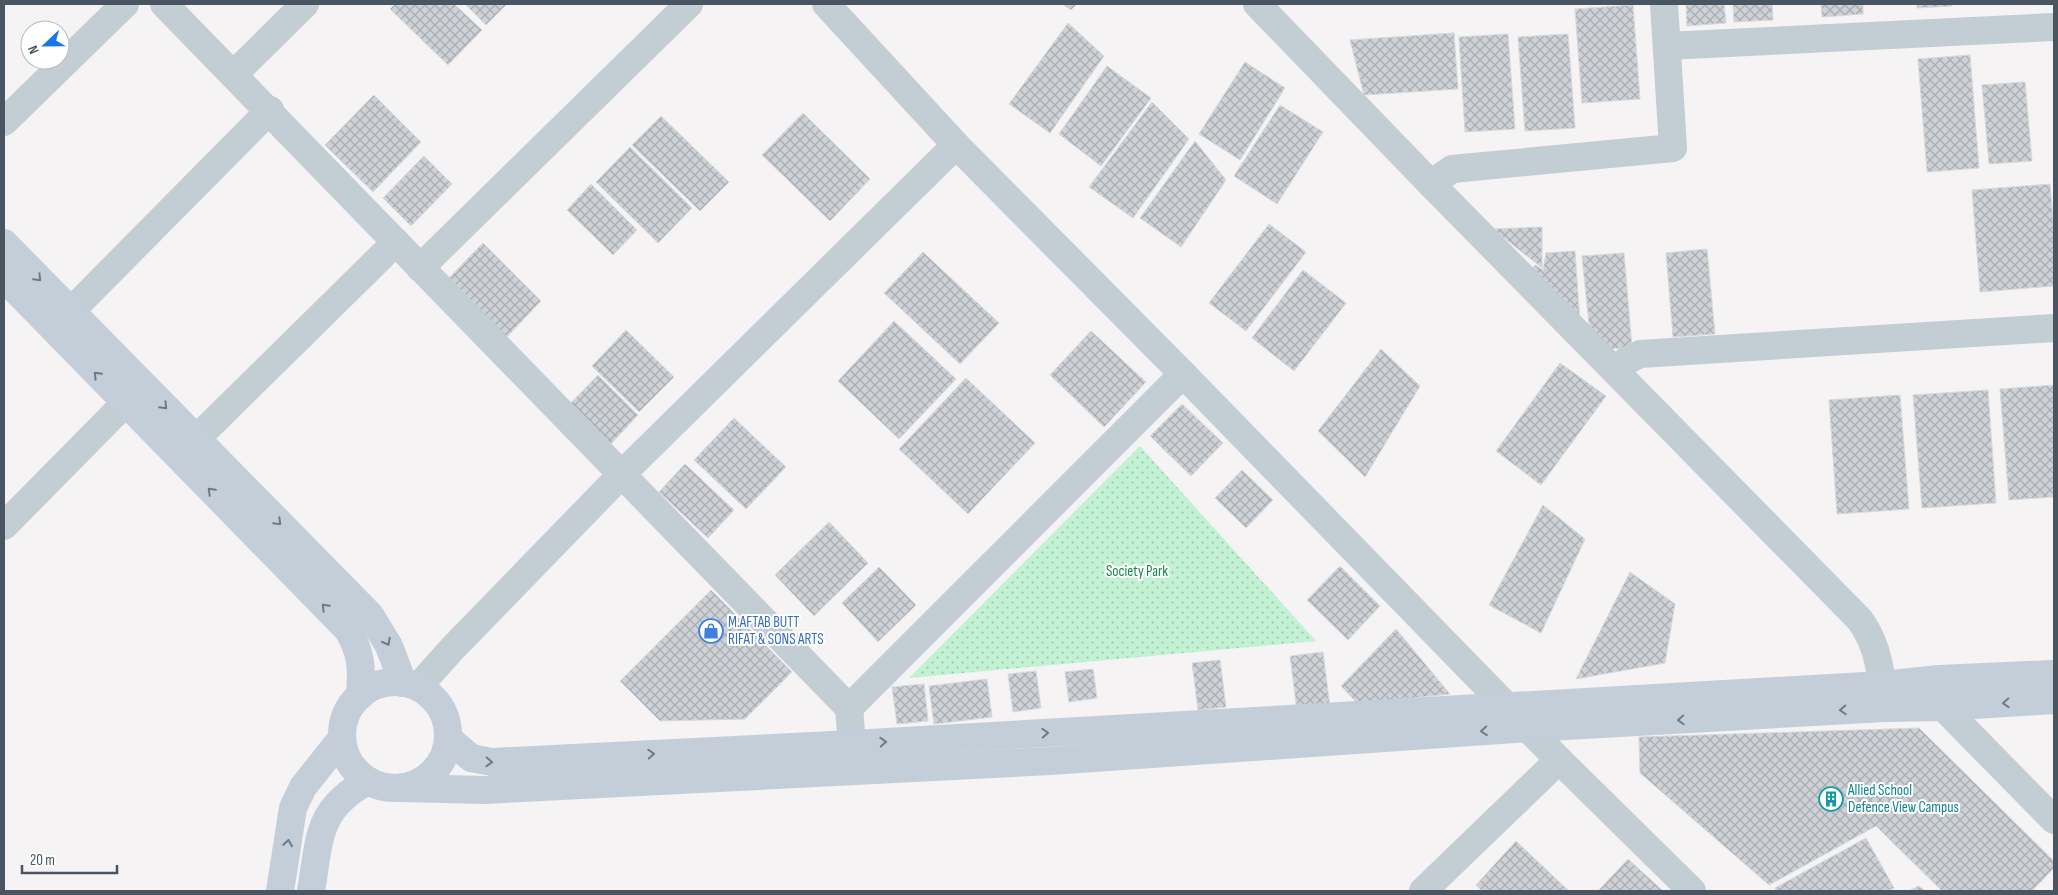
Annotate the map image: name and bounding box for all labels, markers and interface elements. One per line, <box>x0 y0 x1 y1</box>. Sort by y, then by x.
north arrow <box>20 20 70 70</box>
text: N <box>24 43 43 56</box>
one-way arrow <box>32 272 41 281</box>
one-way arrow <box>94 372 103 381</box>
one-way arrow <box>158 400 167 409</box>
one-way arrow <box>208 488 217 497</box>
one-way arrow <box>272 516 281 525</box>
park label: Society Park <box>1106 562 1168 581</box>
one-way arrow <box>322 604 331 613</box>
place label: M.AFTAB BUTT RIFAT & SONS ARTS <box>728 613 824 649</box>
shop icon: M.AFTAB BUTT RIFAT & SONS ARTS <box>698 618 724 644</box>
one-way arrow <box>380 637 390 646</box>
one-way arrow <box>2001 698 2009 709</box>
one-way arrow <box>1839 705 1847 716</box>
one-way arrow <box>1677 714 1685 725</box>
one-way arrow <box>1480 726 1488 737</box>
one-way arrow <box>1042 728 1050 739</box>
one-way arrow <box>879 737 887 748</box>
one-way arrow <box>647 749 655 760</box>
one-way arrow <box>485 756 493 767</box>
place label: Allied School Defence View Campus <box>1847 781 1959 817</box>
building icon: Allied School Defence View Campus <box>1818 786 1844 812</box>
one-way arrow <box>282 839 292 847</box>
scale bar <box>22 842 118 874</box>
text: 20 m <box>30 851 55 870</box>

